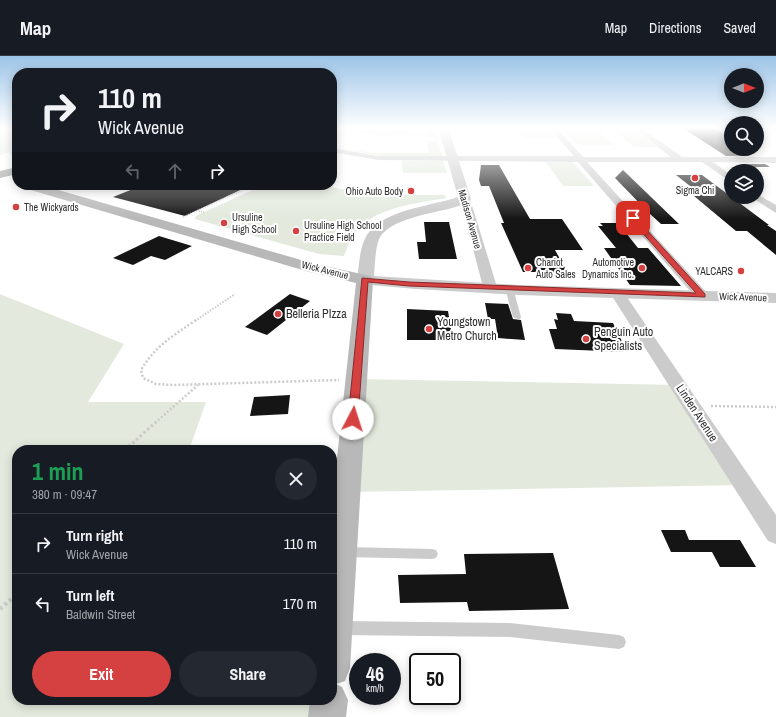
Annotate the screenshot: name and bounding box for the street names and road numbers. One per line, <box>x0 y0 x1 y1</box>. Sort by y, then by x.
street label: Madison Avenue <box>455 188 485 251</box>
street label: Wick Avenue <box>300 258 350 282</box>
street label: Wick Avenue <box>719 290 768 304</box>
street label: Linden Avenue <box>672 381 722 445</box>

